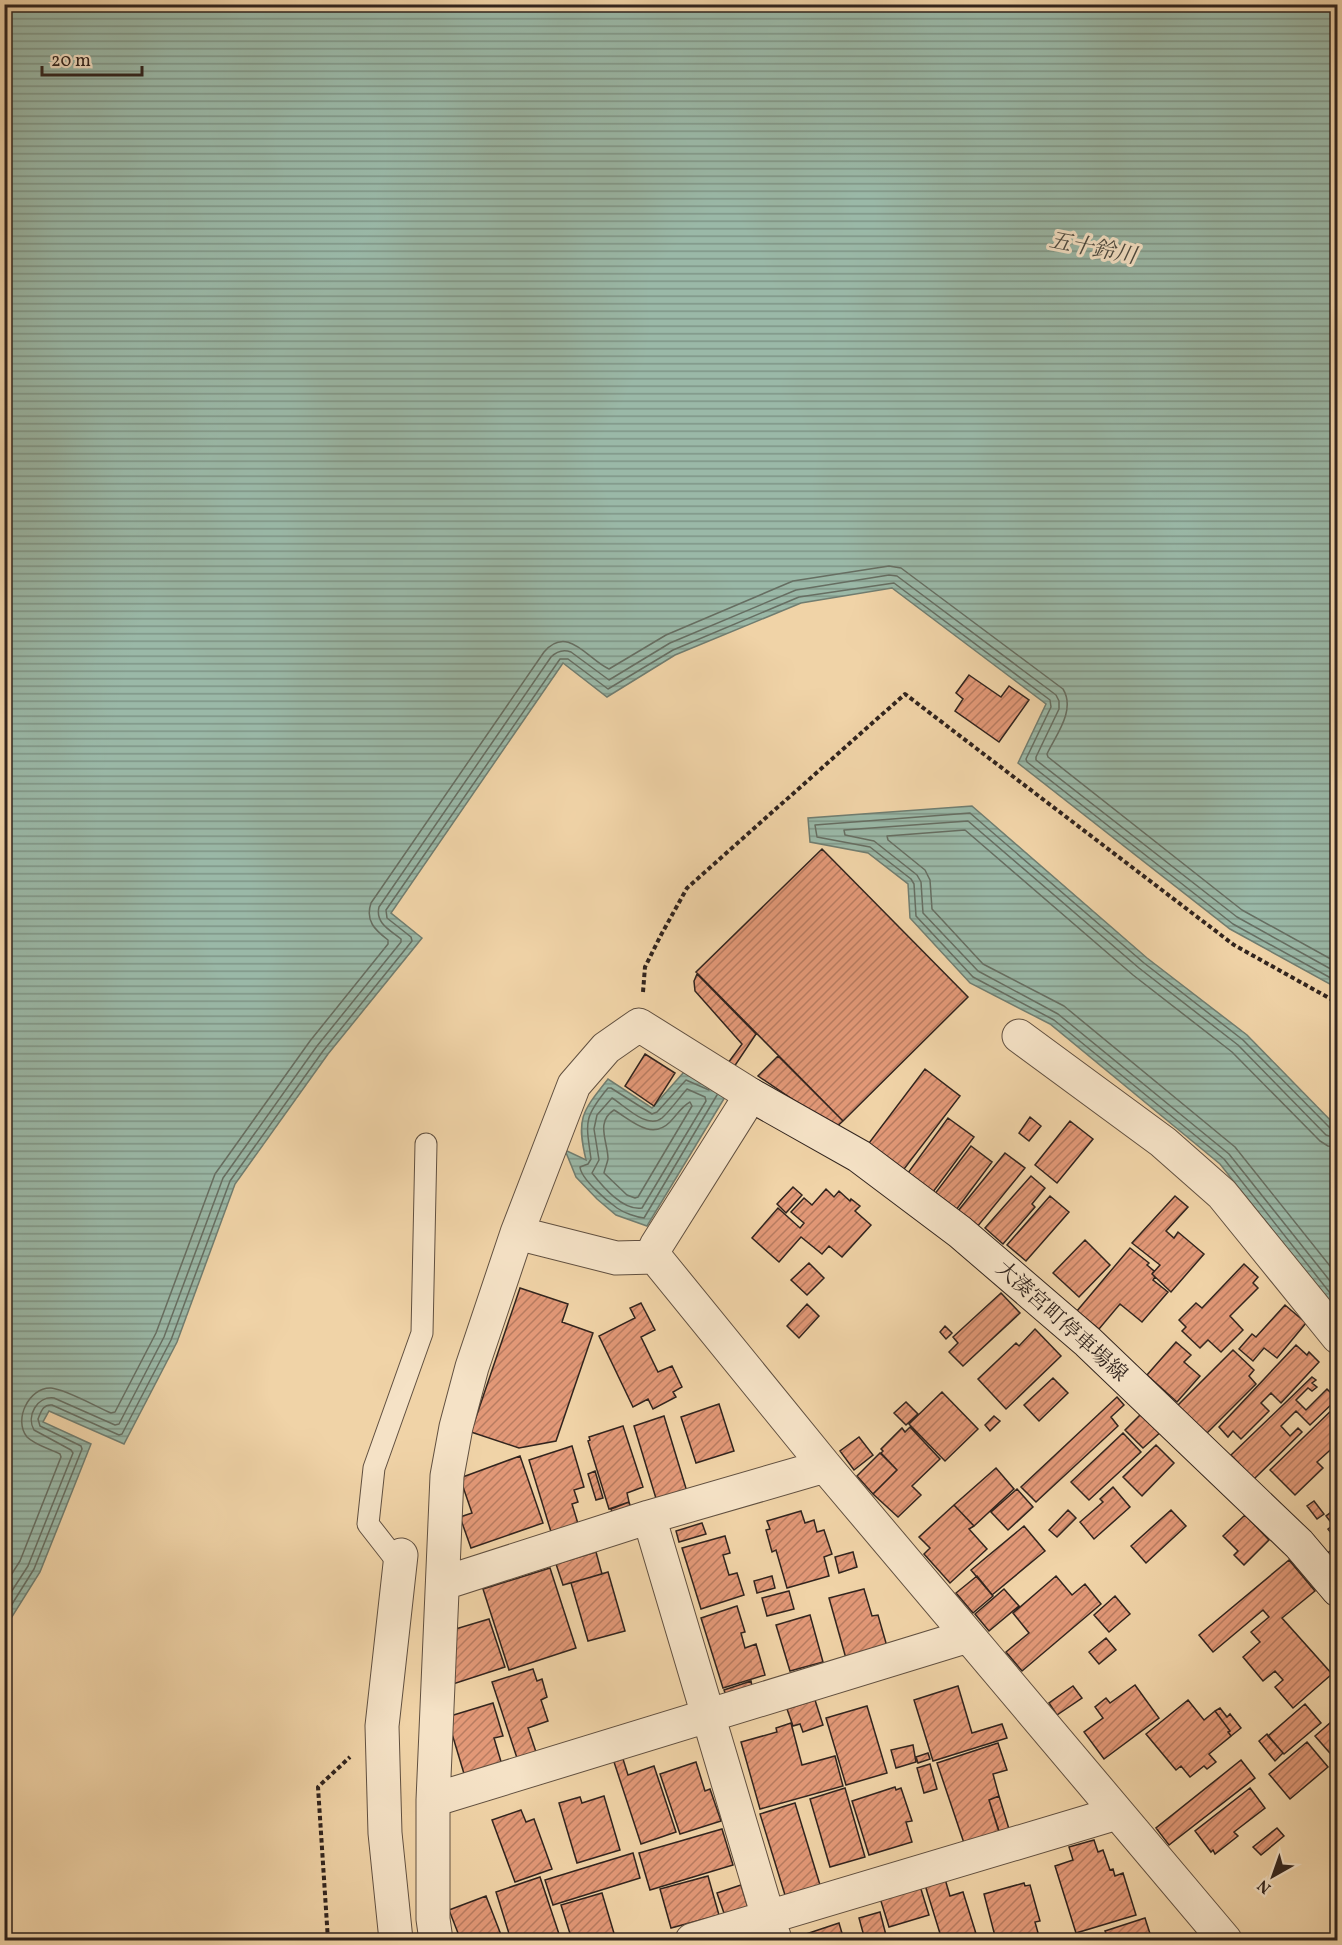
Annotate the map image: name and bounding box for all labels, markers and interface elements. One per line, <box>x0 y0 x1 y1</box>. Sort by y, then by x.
scale bar <box>42 39 142 77</box>
text: 20 m <box>51 49 91 74</box>
water label: 五十鈴川 <box>1046 226 1141 273</box>
street label: 大湊宮町停車場線 <box>989 1255 1133 1389</box>
north arrow <box>1243 1846 1303 1906</box>
text: N <box>1253 1874 1276 1898</box>

